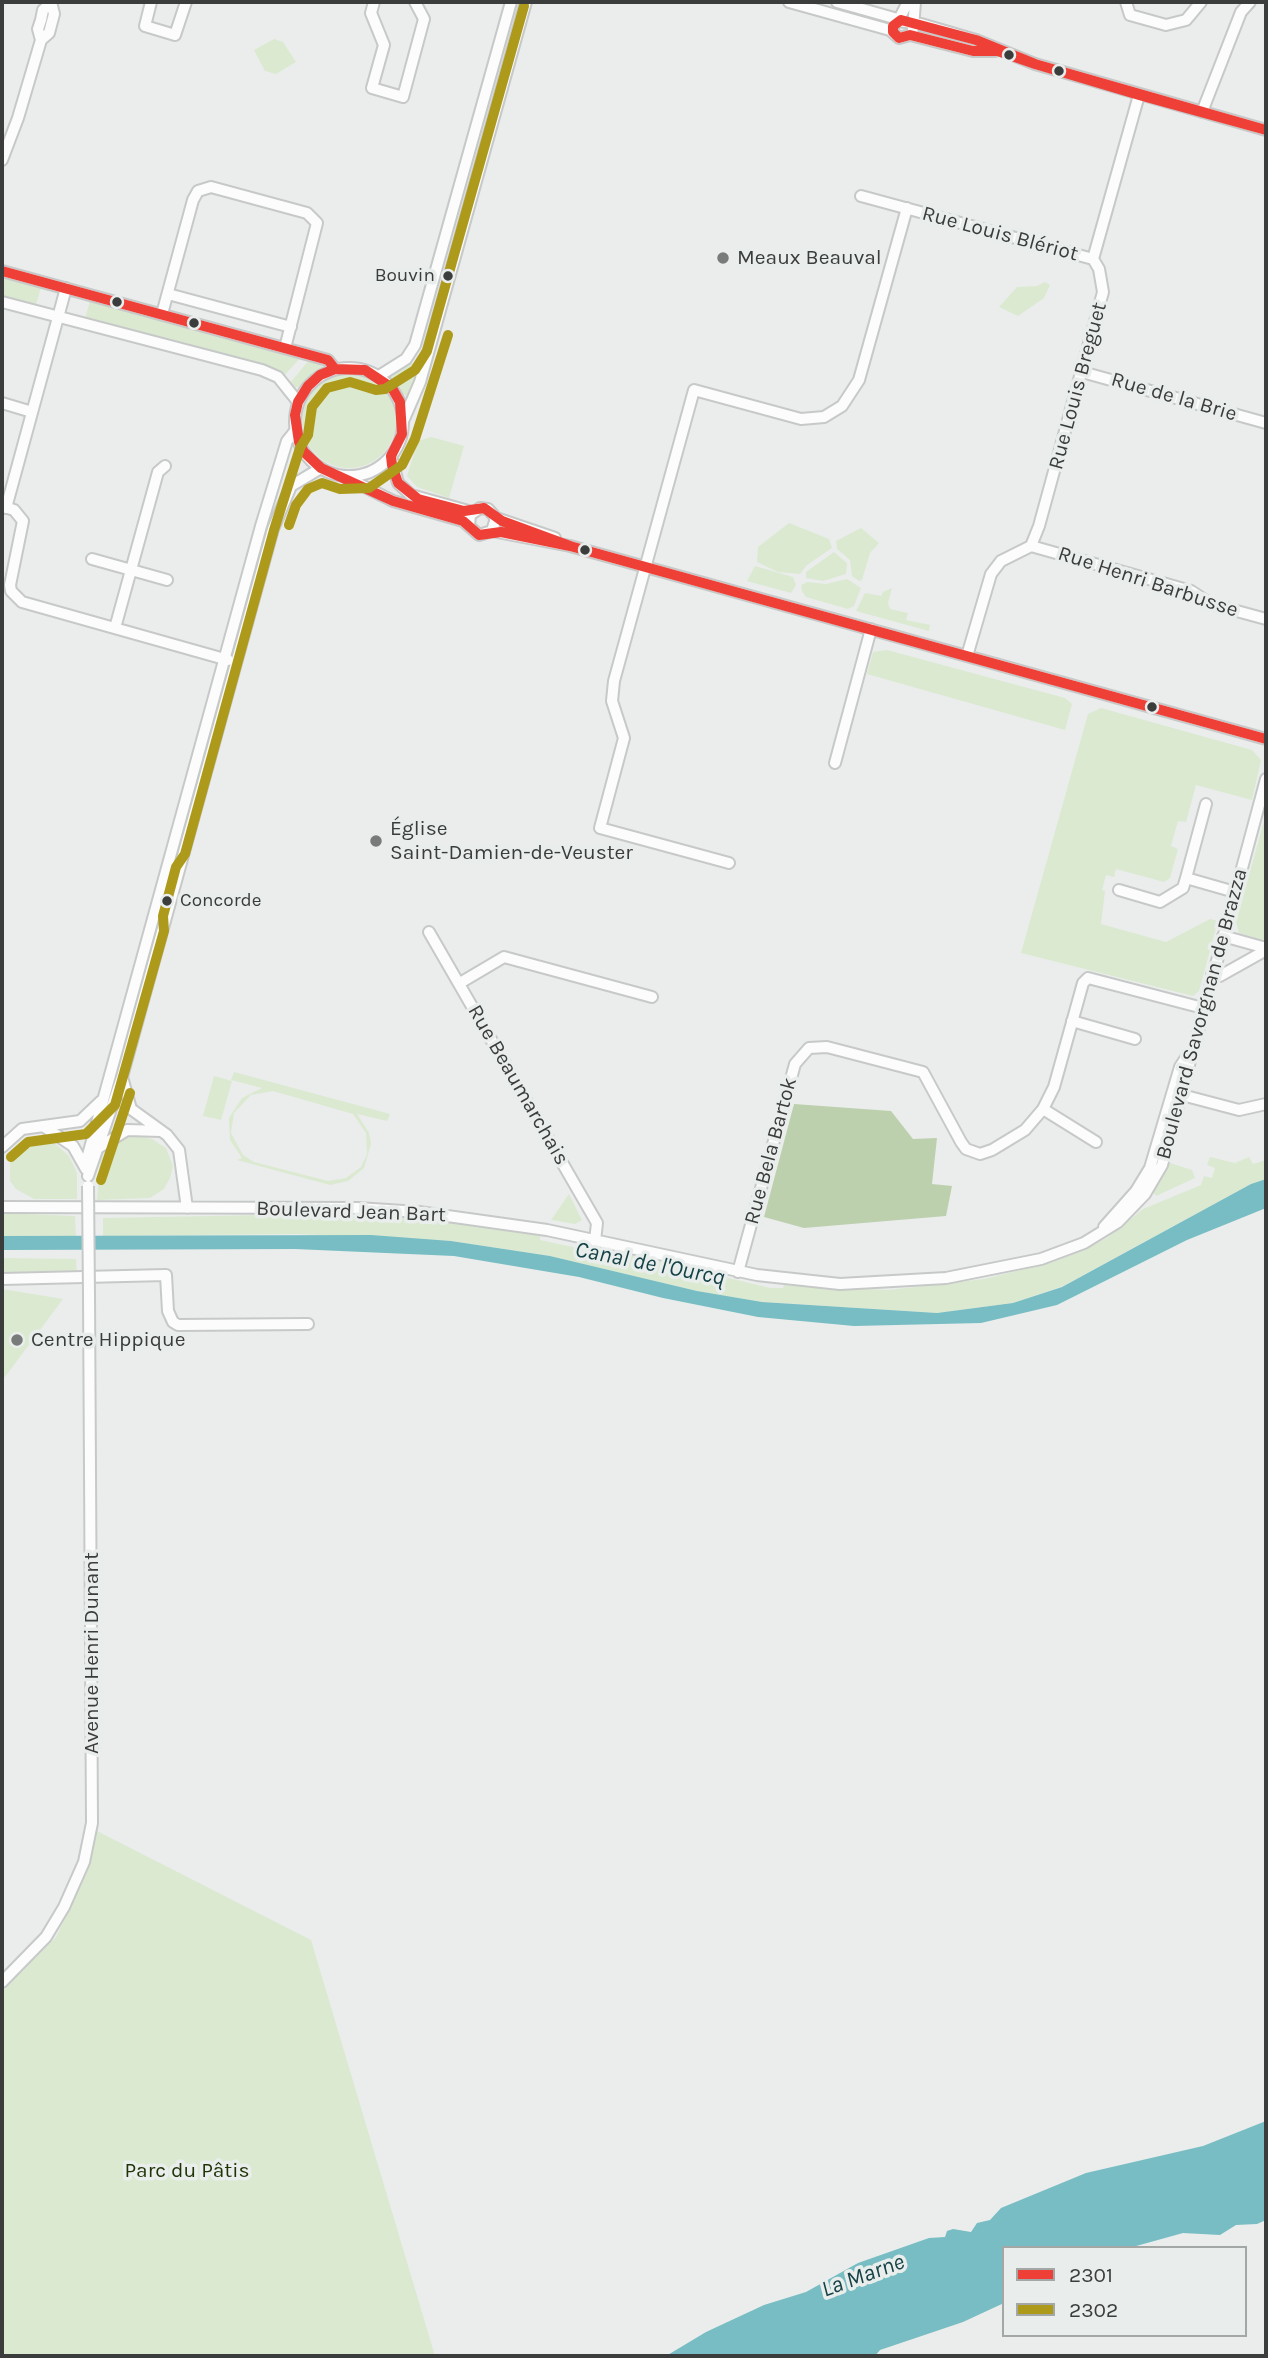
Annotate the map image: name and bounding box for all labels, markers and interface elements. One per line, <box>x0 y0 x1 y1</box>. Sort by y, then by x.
unlabelled marker <box>1002 48 1016 62</box>
unlabelled marker <box>1052 64 1066 78</box>
street label: Rue Louis Blériot <box>919 201 1081 267</box>
place label: Meaux Beauval <box>737 245 882 271</box>
marker: Meaux Beauval <box>715 250 731 266</box>
place label: Bouvin <box>375 265 435 287</box>
marker: Bouvin <box>441 269 455 283</box>
unlabelled marker <box>110 295 124 309</box>
street label: Rue Louis Breguet <box>1044 300 1112 472</box>
unlabelled marker <box>187 316 201 330</box>
street label: Rue de la Brie <box>1108 367 1240 427</box>
street label: Rue Henri Barbusse <box>1055 541 1241 623</box>
unlabelled marker <box>578 543 592 557</box>
unlabelled marker <box>1145 700 1159 714</box>
place label: Église Saint-Damien-de-Veuster <box>390 816 633 866</box>
marker: Église Saint-Damien-de-Veuster <box>368 833 384 849</box>
street label: Boulevard Savorgnan de Brazza <box>1151 866 1253 1162</box>
place label: Concorde <box>180 890 262 912</box>
marker: Concorde <box>160 894 174 908</box>
street label: Rue Beaumarchais <box>462 1000 574 1170</box>
street label: Rue Bela Bartok <box>739 1075 803 1227</box>
street label: Boulevard Jean Bart <box>256 1196 446 1228</box>
water label: Canal de l'Ourcq <box>573 1236 727 1292</box>
place label: Centre Hippique <box>31 1327 185 1353</box>
marker: Centre Hippique <box>9 1332 25 1348</box>
street label: Avenue Henri Dunant <box>79 1552 105 1754</box>
park label: Parc du Pâtis <box>124 2158 250 2184</box>
legend <box>1002 2246 1247 2337</box>
water label: La Marne <box>818 2248 908 2304</box>
text: 2301 <box>1069 2263 1113 2287</box>
text: 2302 <box>1069 2298 1118 2322</box>

